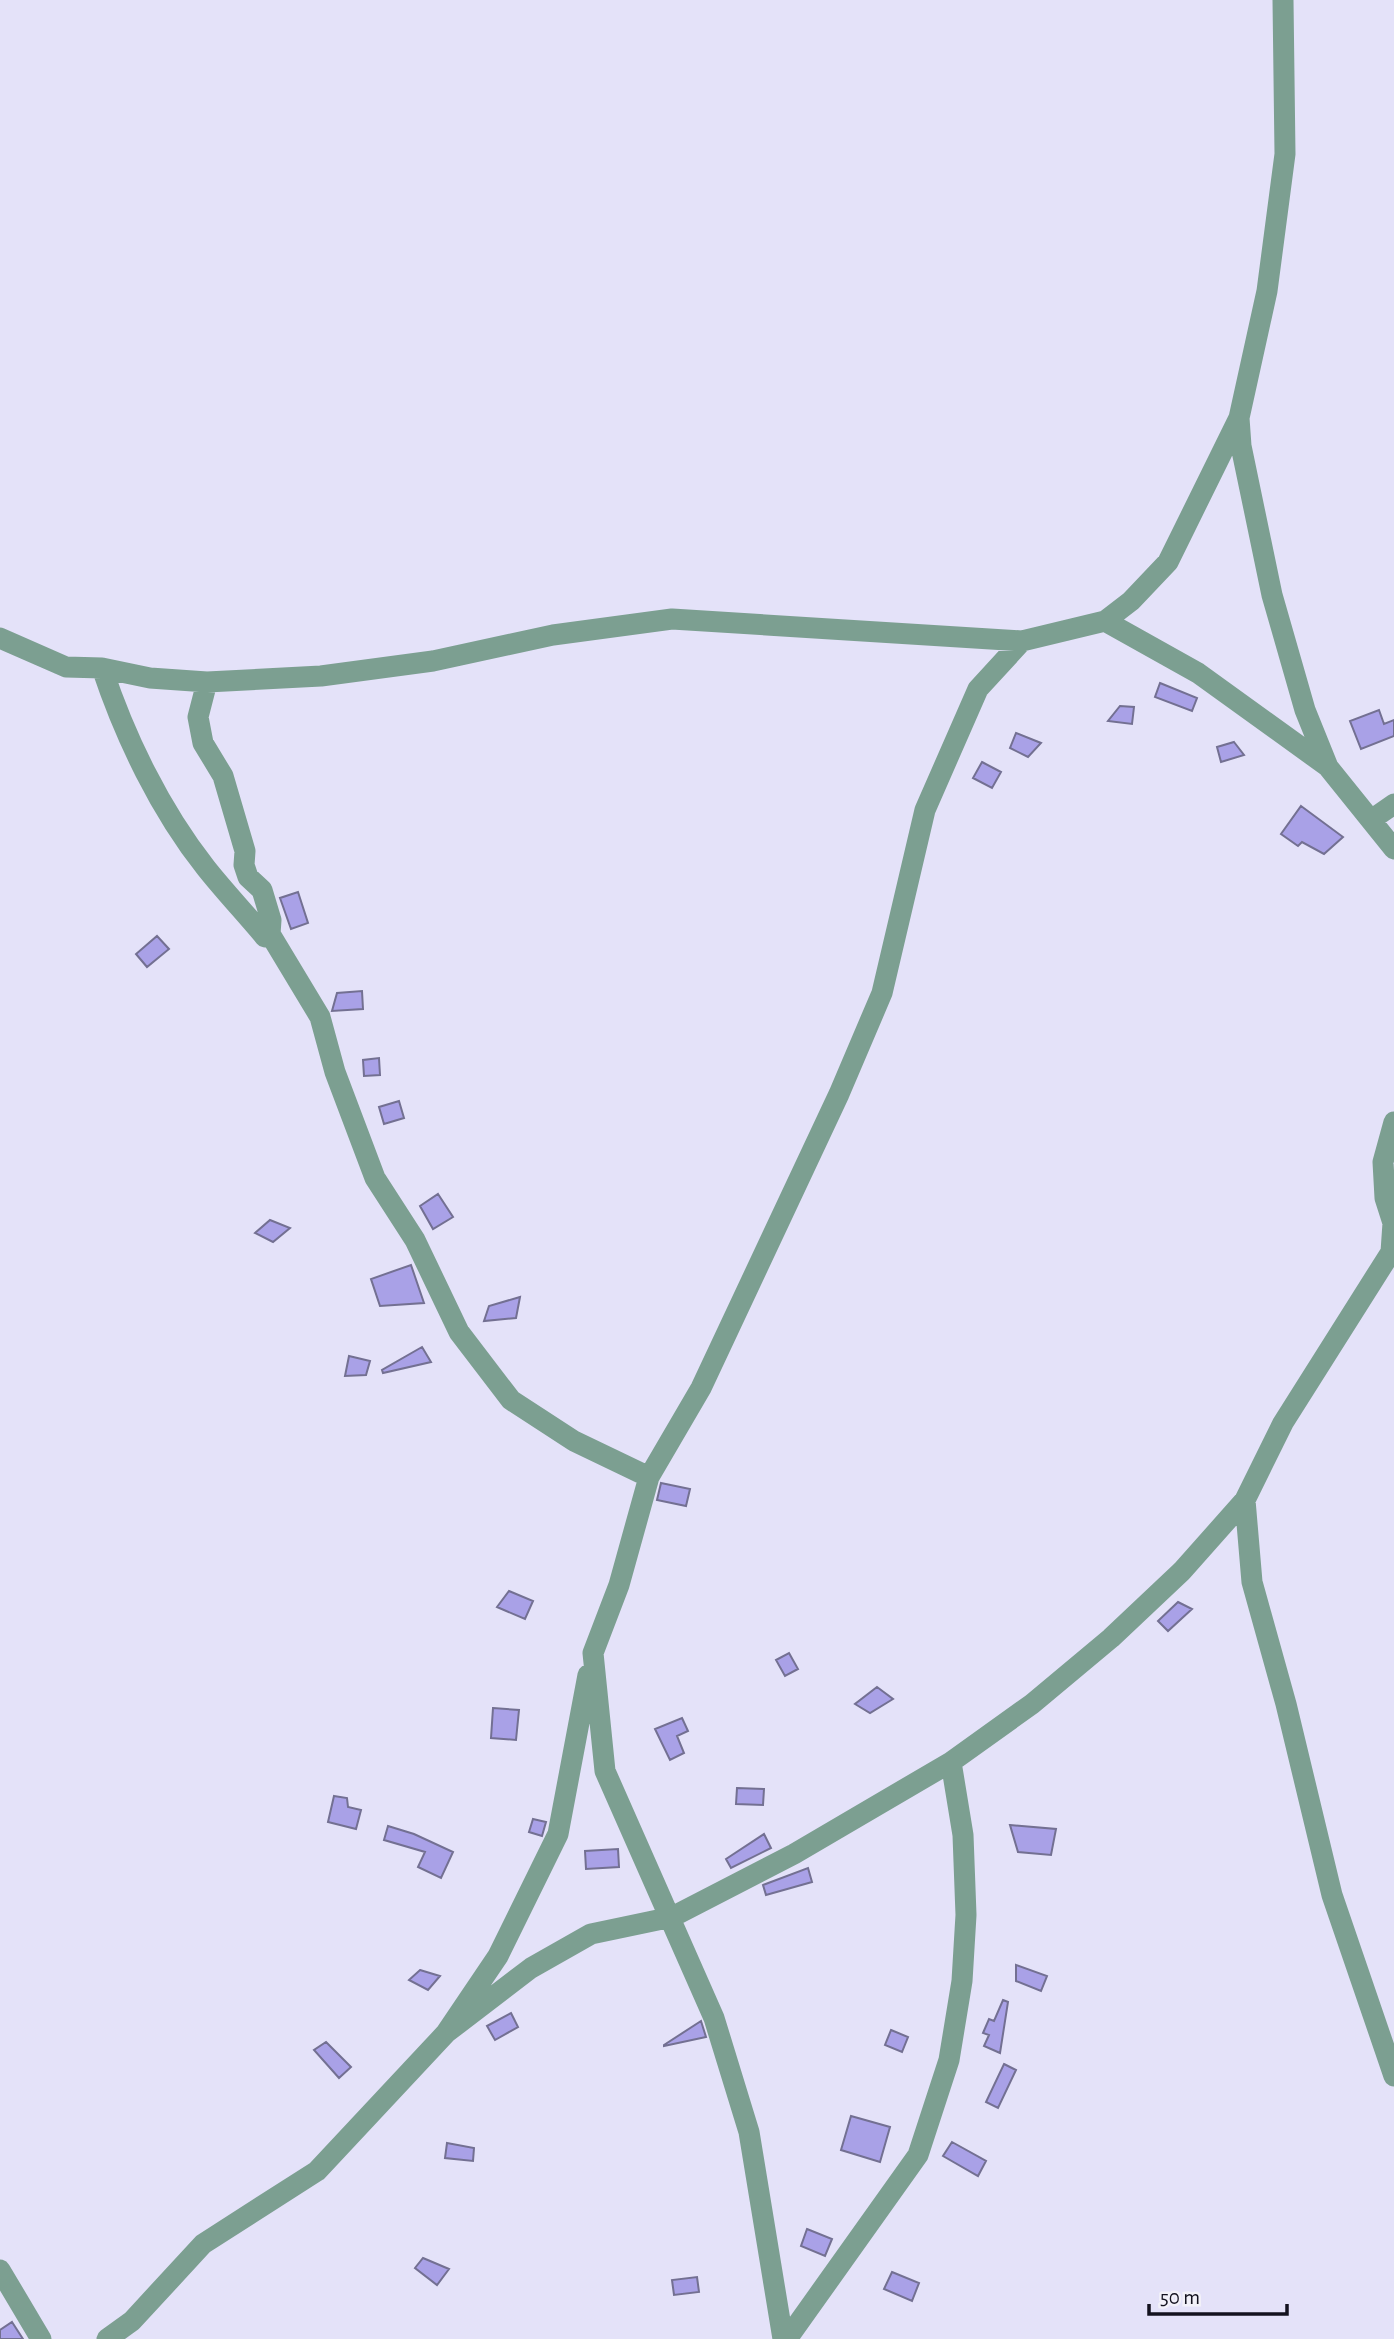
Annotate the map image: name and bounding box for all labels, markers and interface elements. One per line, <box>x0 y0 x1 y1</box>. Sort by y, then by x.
scale bar <box>1149 2272 1287 2316</box>
text: 50 m <box>1160 2287 1200 2308</box>

